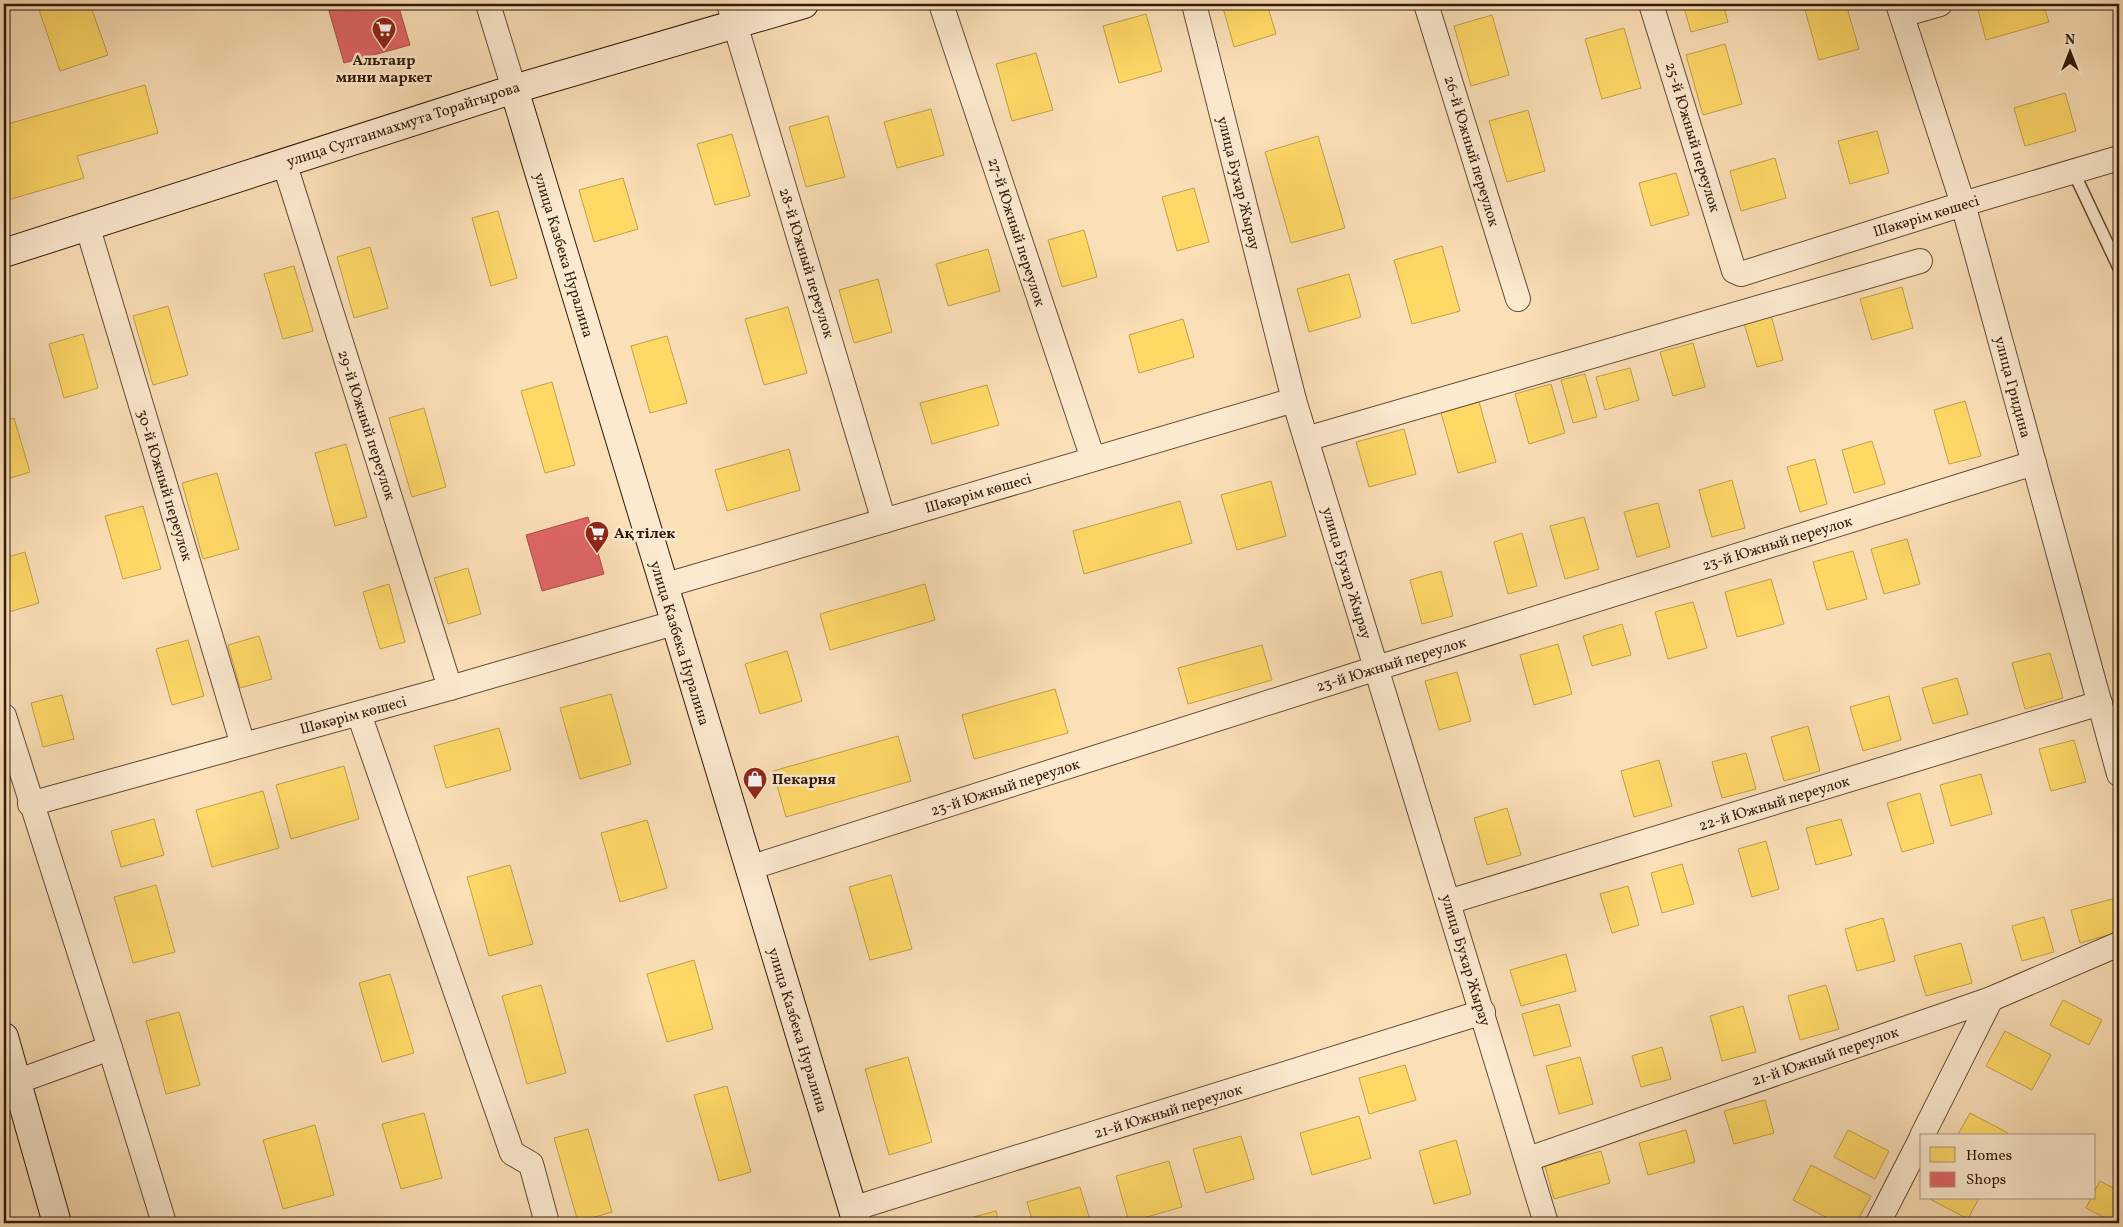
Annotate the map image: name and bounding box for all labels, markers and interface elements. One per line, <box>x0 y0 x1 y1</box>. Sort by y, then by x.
supermarket icon: Альтаир мини маркет <box>371 16 397 50</box>
north arrow <box>2046 28 2096 78</box>
text: N <box>2065 31 2075 50</box>
place label: Альтаир мини маркет <box>336 51 433 89</box>
street label: 25-й Южный переулок <box>1659 60 1724 215</box>
street label: 26-й Южный переулок <box>1438 73 1504 229</box>
street label: улица Султанмахмута Торайгырова <box>284 78 523 173</box>
street label: улица Бухар Жырау <box>1211 114 1264 252</box>
street label: 27-й Южный переулок <box>982 156 1050 309</box>
street label: улица Казбека Нуралина <box>527 170 598 340</box>
street label: 28-й Южный переулок <box>773 186 838 341</box>
street label: Шәкәрім көшесі <box>1871 191 1982 244</box>
street label: улица Гридина <box>1988 334 2035 441</box>
street label: 29-й Южный переулок <box>331 348 400 503</box>
street label: 30-й Южный переулок <box>130 407 197 564</box>
street label: Шәкәрім көшесі <box>923 469 1034 520</box>
street label: улица Бухар Жырау <box>1315 505 1376 642</box>
street label: 23-й Южный переулок <box>1700 512 1855 577</box>
supermarket icon: Ақ тілек <box>584 520 610 554</box>
place label: Ақ тілек <box>614 524 675 545</box>
street label: улица Казбека Нуралина <box>643 558 714 728</box>
street label: 23-й Южный переулок <box>1314 633 1469 698</box>
street label: Шәкәрім көшесі <box>298 692 409 741</box>
street label: 23-й Южный переулок <box>928 754 1083 823</box>
shop icon: Пекарня <box>742 766 768 800</box>
place label: Пекарня <box>772 770 836 791</box>
street label: 22-й Южный переулок <box>1696 771 1852 837</box>
street label: улица Бухар Жырау <box>1434 892 1495 1029</box>
street label: улица Казбека Нуралина <box>761 945 832 1115</box>
street label: 21-й Южный переулок <box>1749 1022 1902 1092</box>
street label: 21-й Южный переулок <box>1092 1080 1245 1145</box>
legend <box>1920 1134 2096 1200</box>
text: Homes <box>1966 1146 2012 1167</box>
text: Shops <box>1966 1170 2006 1191</box>

